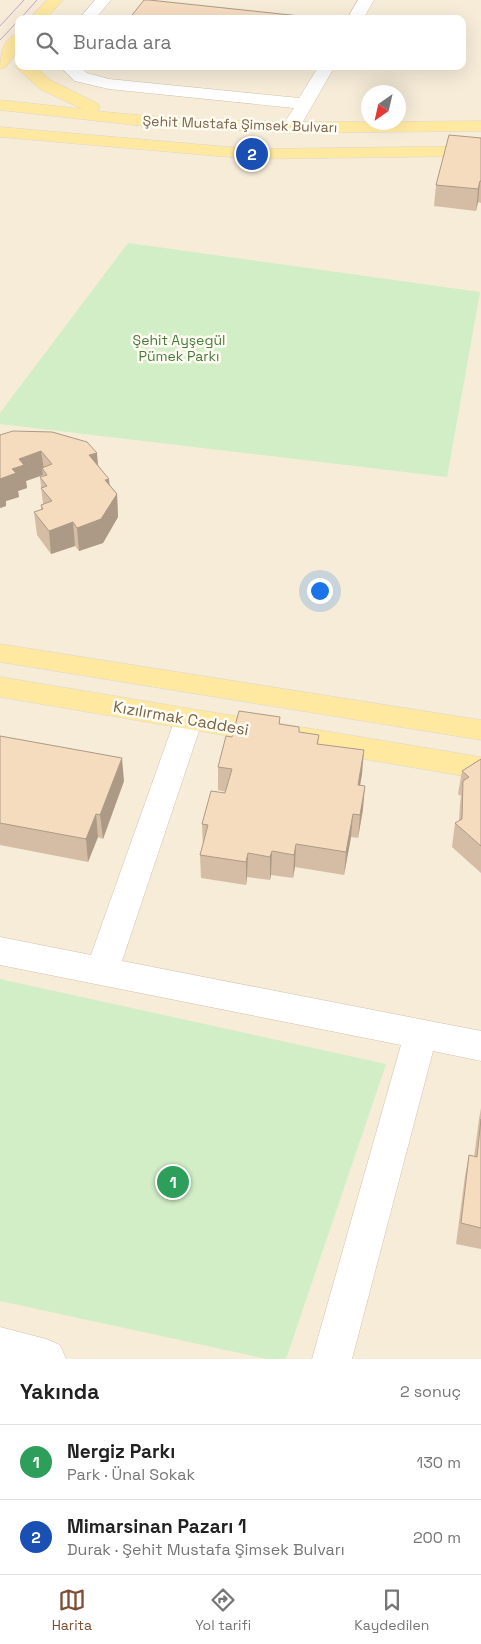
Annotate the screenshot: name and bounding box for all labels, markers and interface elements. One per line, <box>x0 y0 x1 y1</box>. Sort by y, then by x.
search box <box>15 15 466 70</box>
icon: search <box>33 29 61 57</box>
text: Burada ara <box>73 30 171 55</box>
north arrow <box>361 85 406 130</box>
street label: Şehit Mustafa Şimsek Bulvarı <box>142 112 338 136</box>
pin: 2 <box>236 135 268 173</box>
park label: Şehit Ayşegül Pümek Parkı <box>133 331 225 365</box>
your location <box>307 578 333 604</box>
street label: Kızılırmak Caddesi <box>112 696 250 740</box>
pin: 1 <box>157 1163 189 1201</box>
text: Yakında <box>20 1378 99 1405</box>
text: 2 sonuç <box>400 1381 461 1402</box>
text: Nergiz Parkı <box>67 1439 175 1464</box>
text: 1 <box>32 1452 40 1473</box>
text: 130 m <box>417 1452 461 1473</box>
text: Park · Ünal Sokak <box>67 1464 195 1485</box>
text: Mimarsinan Pazarı 1 <box>67 1514 247 1539</box>
text: 2 <box>31 1527 41 1548</box>
text: 200 m <box>413 1527 461 1548</box>
text: Durak · Şehit Mustafa Şimsek Bulvarı <box>67 1539 345 1560</box>
tab: Harita <box>52 1586 92 1634</box>
tab: Yol tarifi <box>195 1586 251 1634</box>
tab: Kaydedilen <box>354 1586 429 1634</box>

